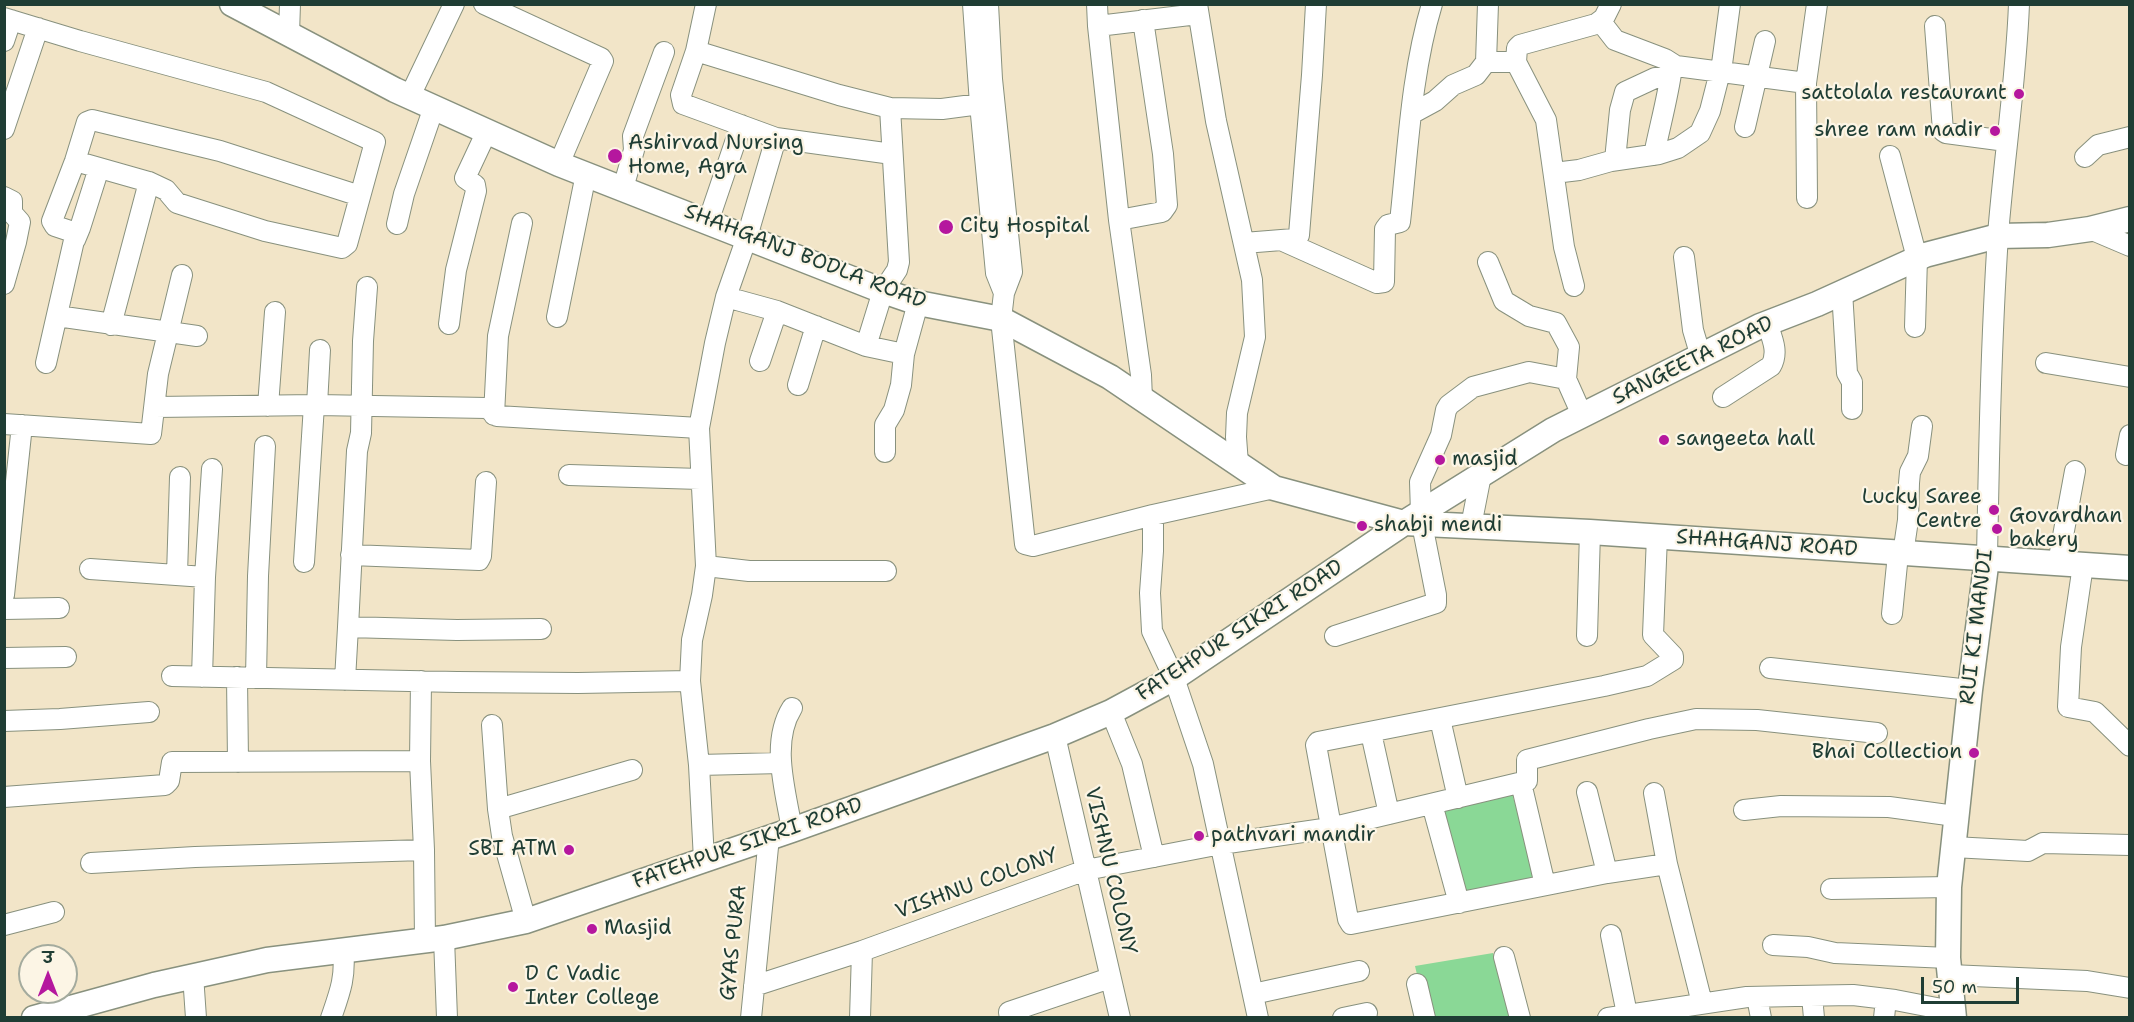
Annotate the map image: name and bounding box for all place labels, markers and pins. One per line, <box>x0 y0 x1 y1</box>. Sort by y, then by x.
place label: sattolala restaurant <box>1801 81 2007 107</box>
marker: sattolala restaurant <box>2012 87 2026 101</box>
place label: shree ram madir <box>1814 118 1983 144</box>
marker: shree ram madir <box>1988 124 2002 138</box>
place label: Ashirvad Nursing Home, Agra <box>628 131 804 181</box>
marker: Ashirvad Nursing Home, Agra <box>606 147 624 165</box>
place label: City Hospital <box>960 214 1090 240</box>
marker: City Hospital <box>937 218 955 236</box>
place label: sangeeta hall <box>1676 427 1815 453</box>
marker: sangeeta hall <box>1657 433 1671 447</box>
place label: masjid <box>1452 447 1518 473</box>
marker: masjid <box>1433 453 1447 467</box>
place label: Lucky Saree Centre <box>1862 485 1982 535</box>
marker: Lucky Saree Centre <box>1987 503 2001 517</box>
place label: Govardhan bakery <box>2009 504 2122 554</box>
place label: shabji mendi <box>1374 513 1502 539</box>
marker: shabji mendi <box>1355 519 1369 533</box>
marker: Govardhan bakery <box>1990 522 2004 536</box>
place label: Bhai Collection <box>1812 740 1962 766</box>
marker: Bhai Collection <box>1967 746 1981 760</box>
place label: pathvari mandir <box>1211 823 1376 849</box>
marker: pathvari mandir <box>1192 829 1206 843</box>
place label: SBI ATM <box>468 837 557 863</box>
marker: SBI ATM <box>562 843 576 857</box>
place label: Masjid <box>604 916 672 942</box>
marker: Masjid <box>585 922 599 936</box>
place label: D C Vadic Inter College <box>525 962 660 1012</box>
marker: D C Vadic Inter College <box>506 980 520 994</box>

